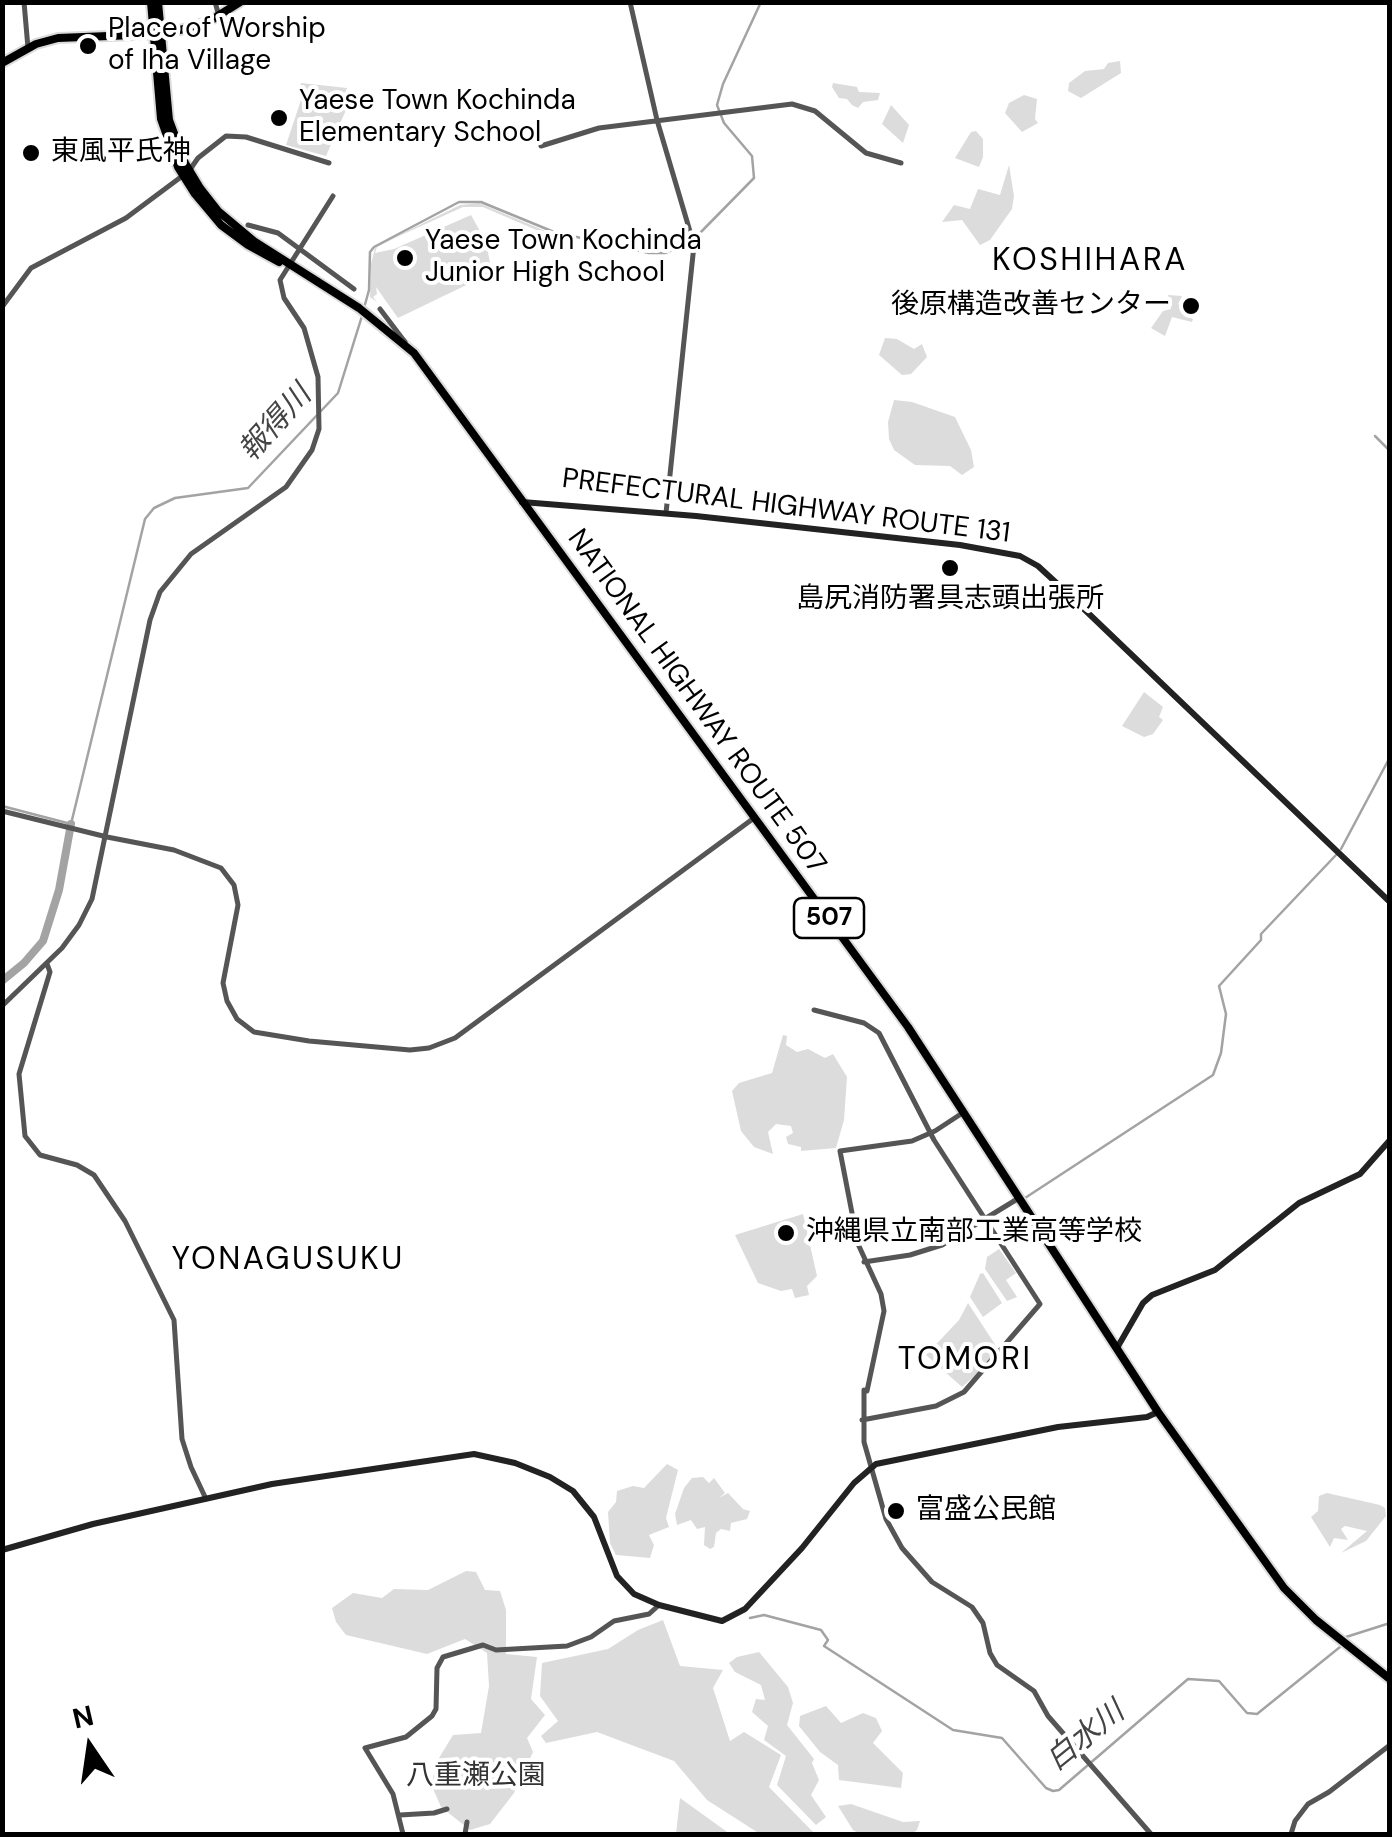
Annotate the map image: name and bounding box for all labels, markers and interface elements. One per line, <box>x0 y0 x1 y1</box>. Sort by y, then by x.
place label: Place of Worship of Iha Village <box>108 13 326 79</box>
marker: Place of Worship of Iha Village <box>77 35 99 57</box>
place label: Yaese Town Kochinda Elementary School <box>299 85 576 151</box>
marker: Yaese Town Kochinda Elementary School <box>268 107 290 129</box>
place label: 東風平氏神 <box>51 136 191 170</box>
marker: 東風平氏神 <box>20 142 42 164</box>
place label: Yaese Town Kochinda Junior High School <box>425 225 702 291</box>
district label: KOSHIHARA <box>992 243 1188 281</box>
marker: Yaese Town Kochinda Junior High School <box>394 247 416 269</box>
place label: 後原構造改善センター <box>891 289 1171 323</box>
marker: 後原構造改善センター <box>1180 295 1202 317</box>
water label: 報得川 <box>233 379 319 469</box>
street label: PREFECTURAL HIGHWAY ROUTE 131 <box>560 463 1012 551</box>
street label: NATIONAL HIGHWAY ROUTE 507 <box>560 523 832 881</box>
marker: 島尻消防署具志頭出張所 <box>939 557 961 579</box>
place label: 島尻消防署具志頭出張所 <box>796 583 1104 617</box>
road number: 507 <box>794 898 864 938</box>
place label: 沖縄県立南部工業高等学校 <box>806 1216 1142 1250</box>
marker: 沖縄県立南部工業高等学校 <box>775 1222 797 1244</box>
district label: YONAGUSUKU <box>171 1242 405 1280</box>
district label: TOMORI <box>898 1342 1032 1380</box>
place label: 富盛公民館 <box>916 1494 1056 1528</box>
marker: 富盛公民館 <box>885 1500 907 1522</box>
water label: 白水川 <box>1040 1695 1132 1779</box>
north arrow <box>40 1697 140 1797</box>
text: N <box>69 1697 97 1738</box>
park label: 八重瀬公園 <box>406 1760 546 1794</box>

